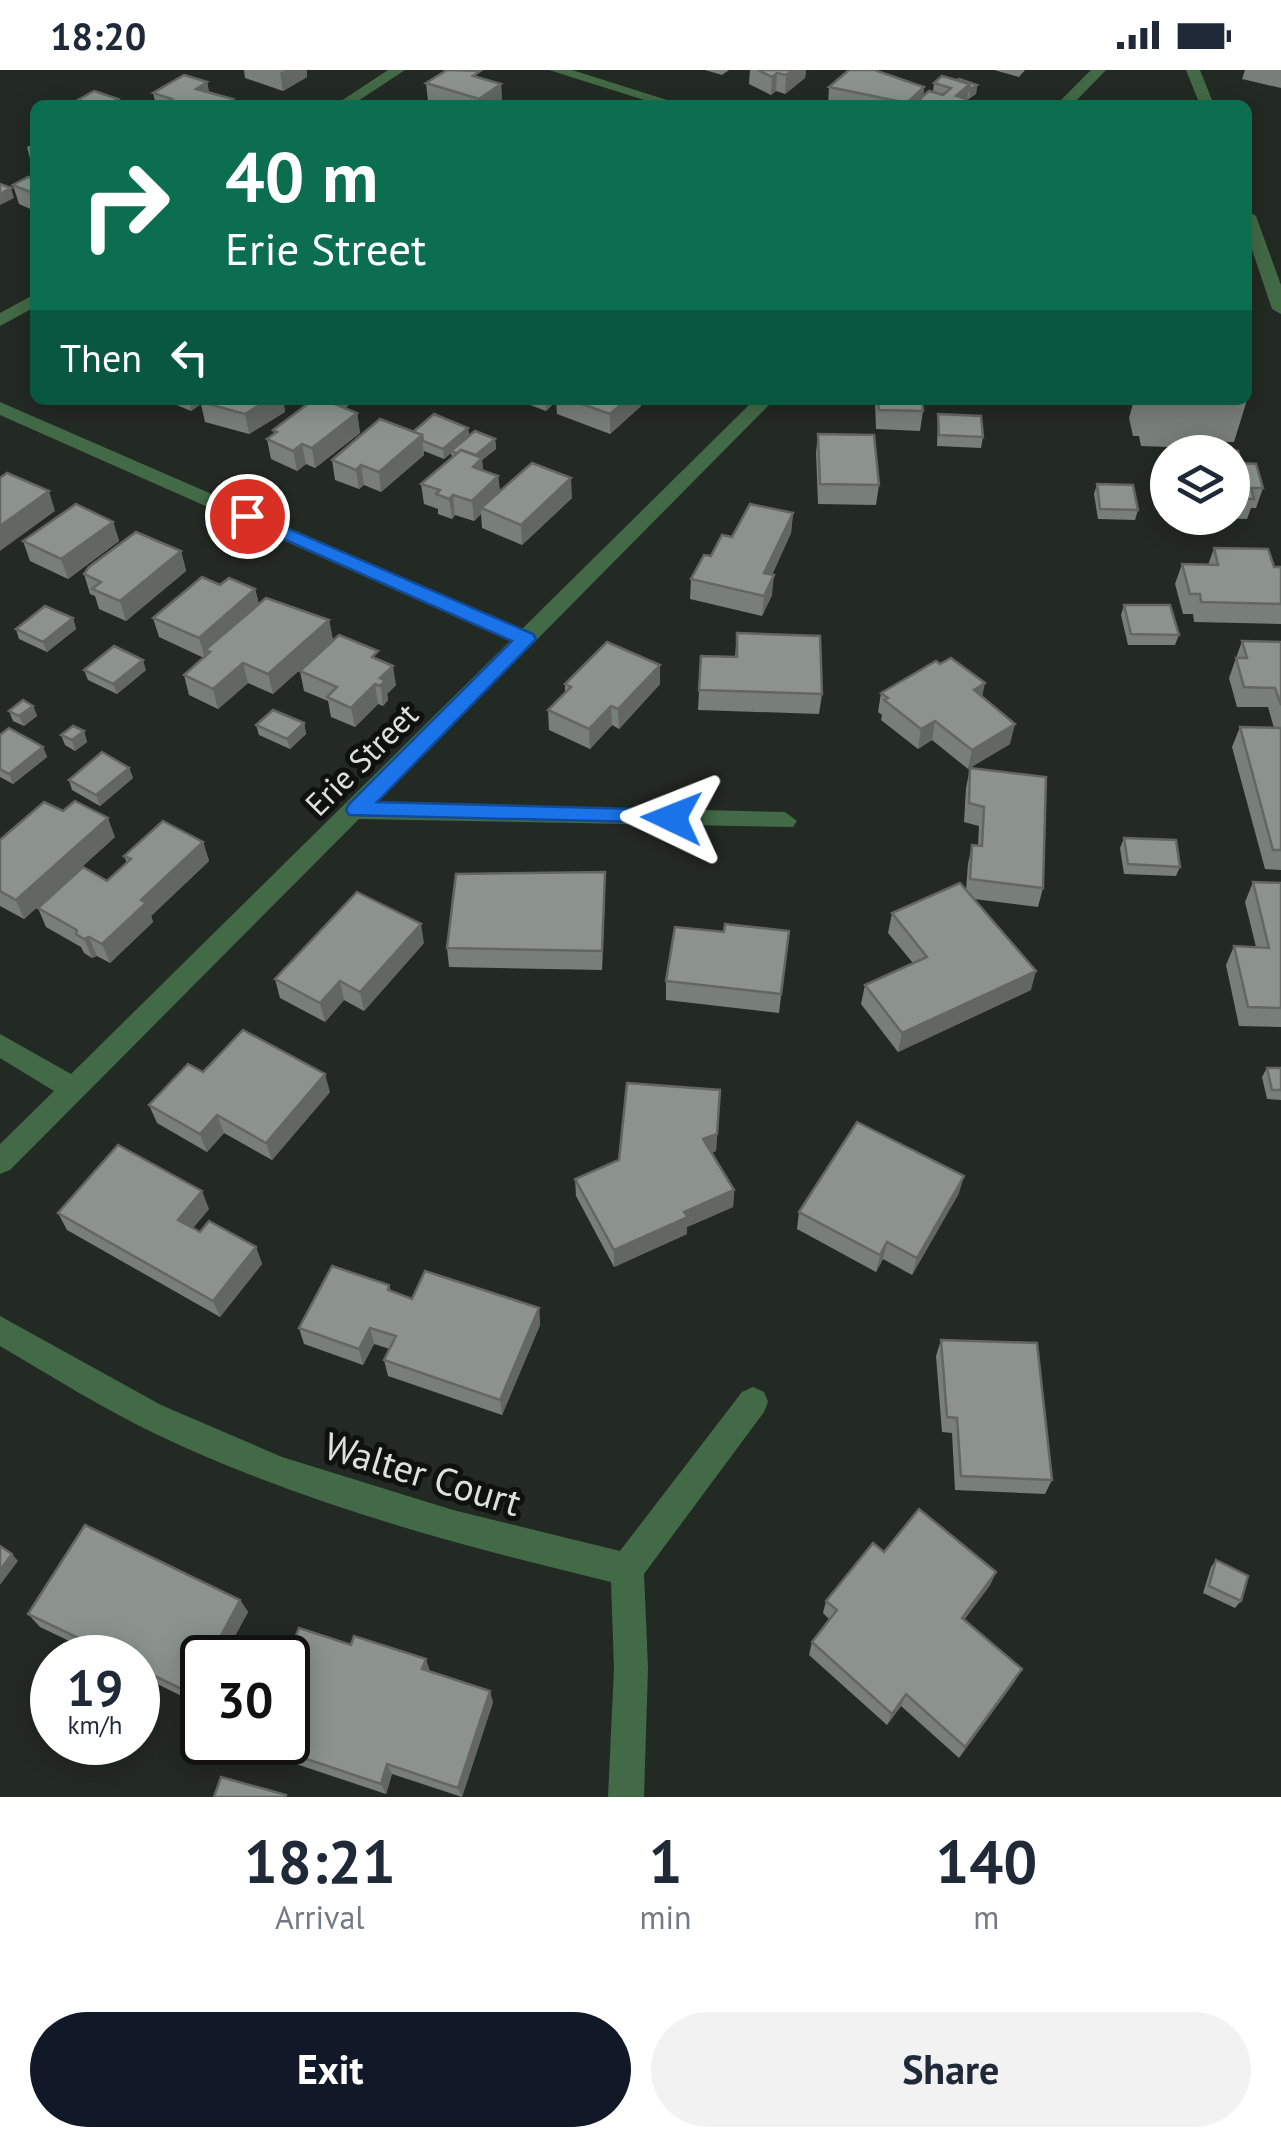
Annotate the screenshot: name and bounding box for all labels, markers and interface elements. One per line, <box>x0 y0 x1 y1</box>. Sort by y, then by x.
text: 18:20 <box>50 11 146 60</box>
text: 40 m <box>225 131 378 221</box>
icon: right <box>60 140 190 270</box>
text: Erie Street <box>225 219 426 277</box>
icon: left <box>162 330 217 385</box>
text: Then <box>60 333 142 382</box>
map controls <box>1150 435 1250 535</box>
button: layers <box>1150 435 1250 535</box>
pin <box>205 474 290 559</box>
icon: arrive <box>220 489 275 544</box>
street label: Erie Street <box>296 693 427 824</box>
position arrow <box>620 766 724 870</box>
street label: Walter Court <box>319 1420 527 1526</box>
speed limit sign: 30 <box>180 1635 310 1765</box>
text: 19 <box>67 1655 123 1720</box>
text: km/h <box>68 1709 122 1741</box>
text: 18:21 <box>244 1822 396 1900</box>
text: 1 <box>649 1822 683 1900</box>
text: 140 <box>935 1822 1037 1900</box>
text: Arrival <box>275 1896 365 1938</box>
text: min <box>640 1896 692 1938</box>
text: m <box>973 1896 999 1938</box>
button: Exit <box>30 2012 631 2127</box>
button: Share <box>651 2012 1251 2127</box>

